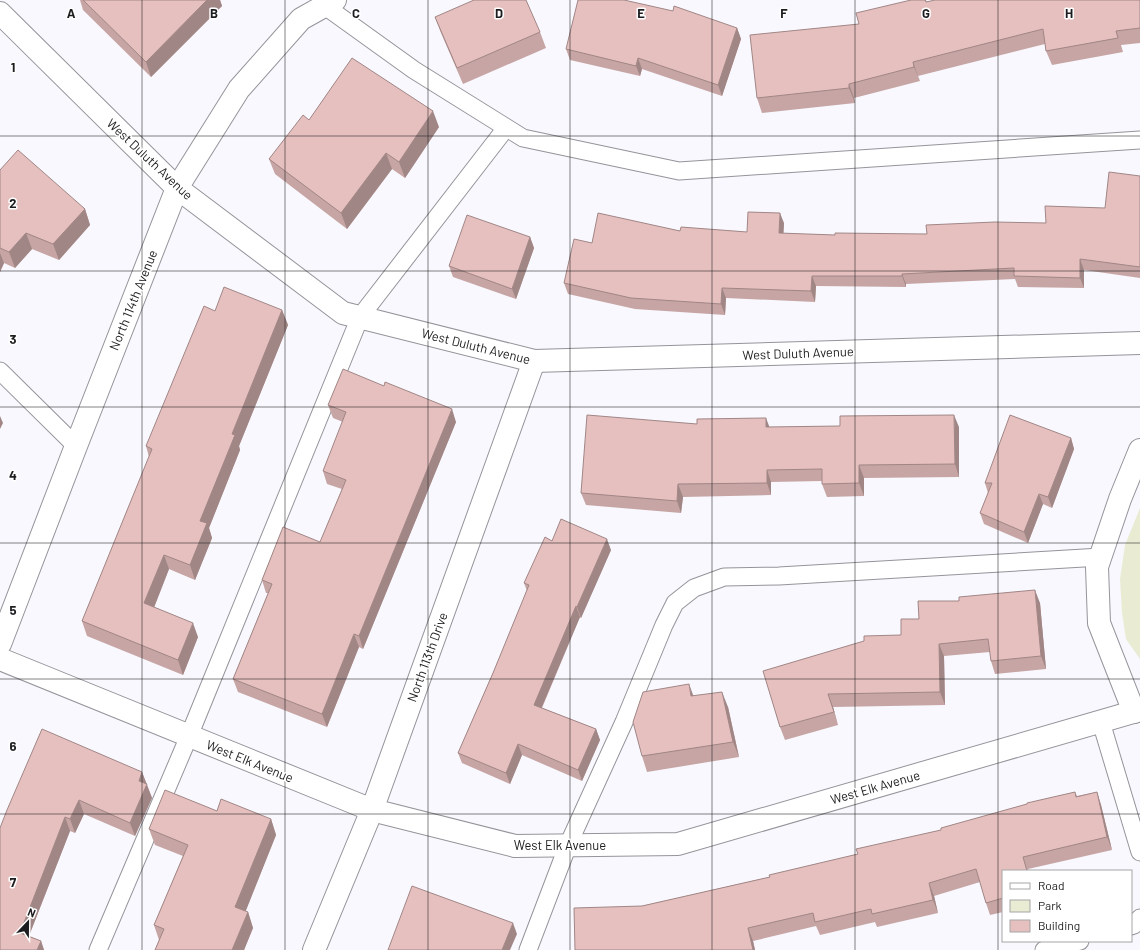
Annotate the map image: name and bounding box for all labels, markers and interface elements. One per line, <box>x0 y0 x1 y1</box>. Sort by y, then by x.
text: A <box>67 5 76 21</box>
text: B <box>210 5 218 21</box>
text: C <box>352 5 360 21</box>
text: D <box>495 5 503 21</box>
text: E <box>637 5 645 21</box>
text: F <box>780 5 788 21</box>
text: G <box>922 5 930 21</box>
text: H <box>1065 5 1073 21</box>
text: 1 <box>11 59 15 75</box>
street label: West Duluth Avenue <box>104 115 196 203</box>
text: 2 <box>9 195 17 211</box>
street label: North 114th Avenue <box>106 247 160 353</box>
street label: West Duluth Avenue <box>420 325 532 367</box>
text: 3 <box>9 331 17 347</box>
street label: West Duluth Avenue <box>742 343 854 363</box>
text: 4 <box>9 467 17 483</box>
text: 5 <box>9 602 17 618</box>
street label: North 113th Drive <box>403 610 451 704</box>
street label: West Elk Avenue <box>204 736 296 786</box>
text: 6 <box>10 738 17 754</box>
street label: West Elk Avenue <box>828 767 922 807</box>
street label: West Elk Avenue <box>514 837 606 853</box>
legend <box>1002 870 1132 942</box>
text: 7 <box>10 874 17 890</box>
text: Road <box>1038 878 1065 892</box>
text: Park <box>1038 898 1062 912</box>
north arrow <box>8 902 48 942</box>
text: N <box>26 905 38 920</box>
text: Building <box>1038 918 1080 932</box>

